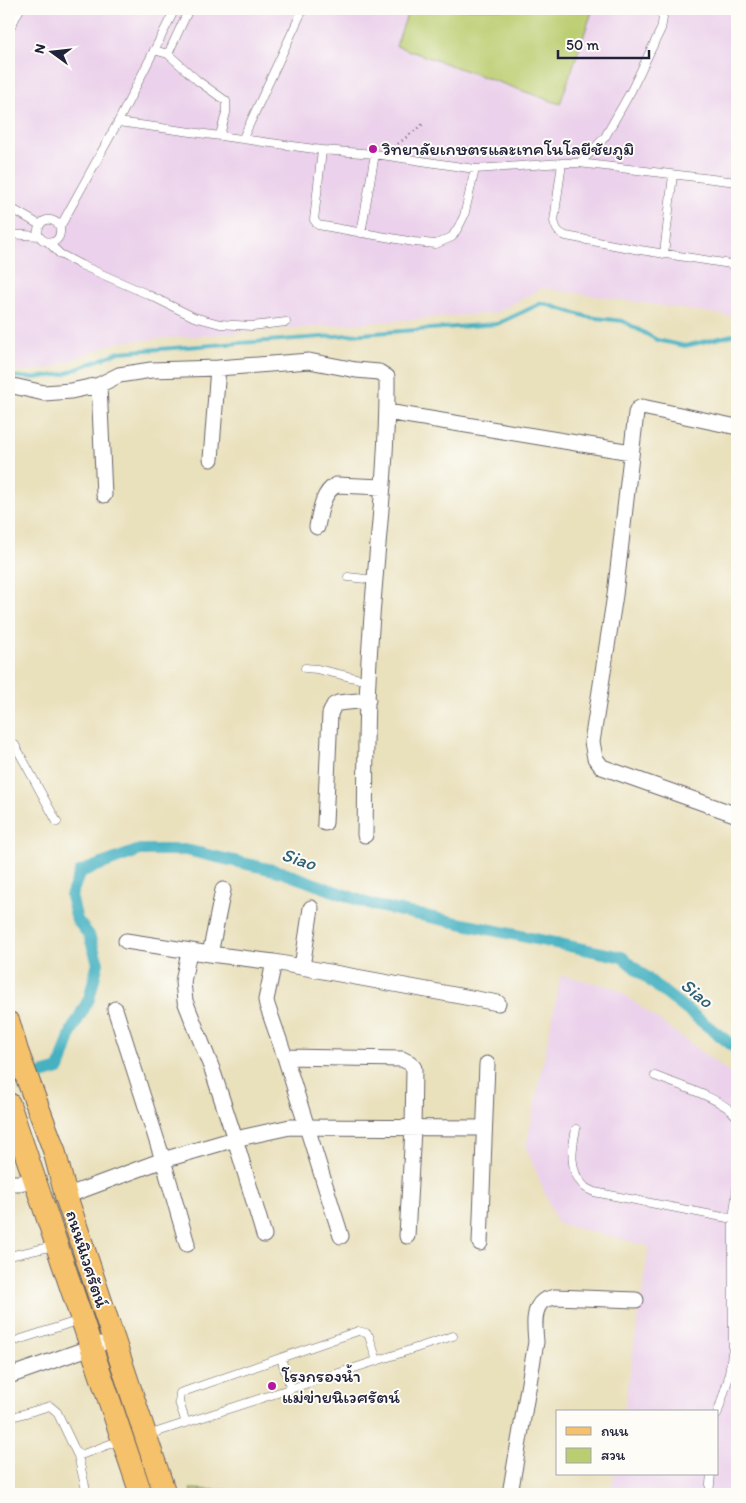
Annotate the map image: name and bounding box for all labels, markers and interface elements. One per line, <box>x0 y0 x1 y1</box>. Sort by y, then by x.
north arrow <box>28 28 78 78</box>
scale bar <box>558 28 650 60</box>
text: 50 m <box>566 36 599 54</box>
text: N <box>30 42 49 56</box>
place label: วิทยาลัยเกษตรและเทคโนโลยีชัยภูมิ <box>382 138 634 160</box>
marker: วิทยาลัยเกษตรและเทคโนโลยีชัยภูมิ <box>367 143 379 155</box>
water label: Siao <box>279 843 320 876</box>
water label: Siao <box>676 973 719 1014</box>
street label: ถนนนิเวศรัตน์ <box>61 1208 113 1311</box>
place label: โรงกรองน้ำ แม่ข่ายนิเวศรัตน์ <box>281 1364 401 1408</box>
marker: โรงกรองน้ำ แม่ข่ายนิเวศรัตน์ <box>266 1380 278 1392</box>
legend <box>556 1410 718 1476</box>
text: ถนน <box>601 1422 629 1440</box>
text: สวน <box>601 1446 626 1464</box>

